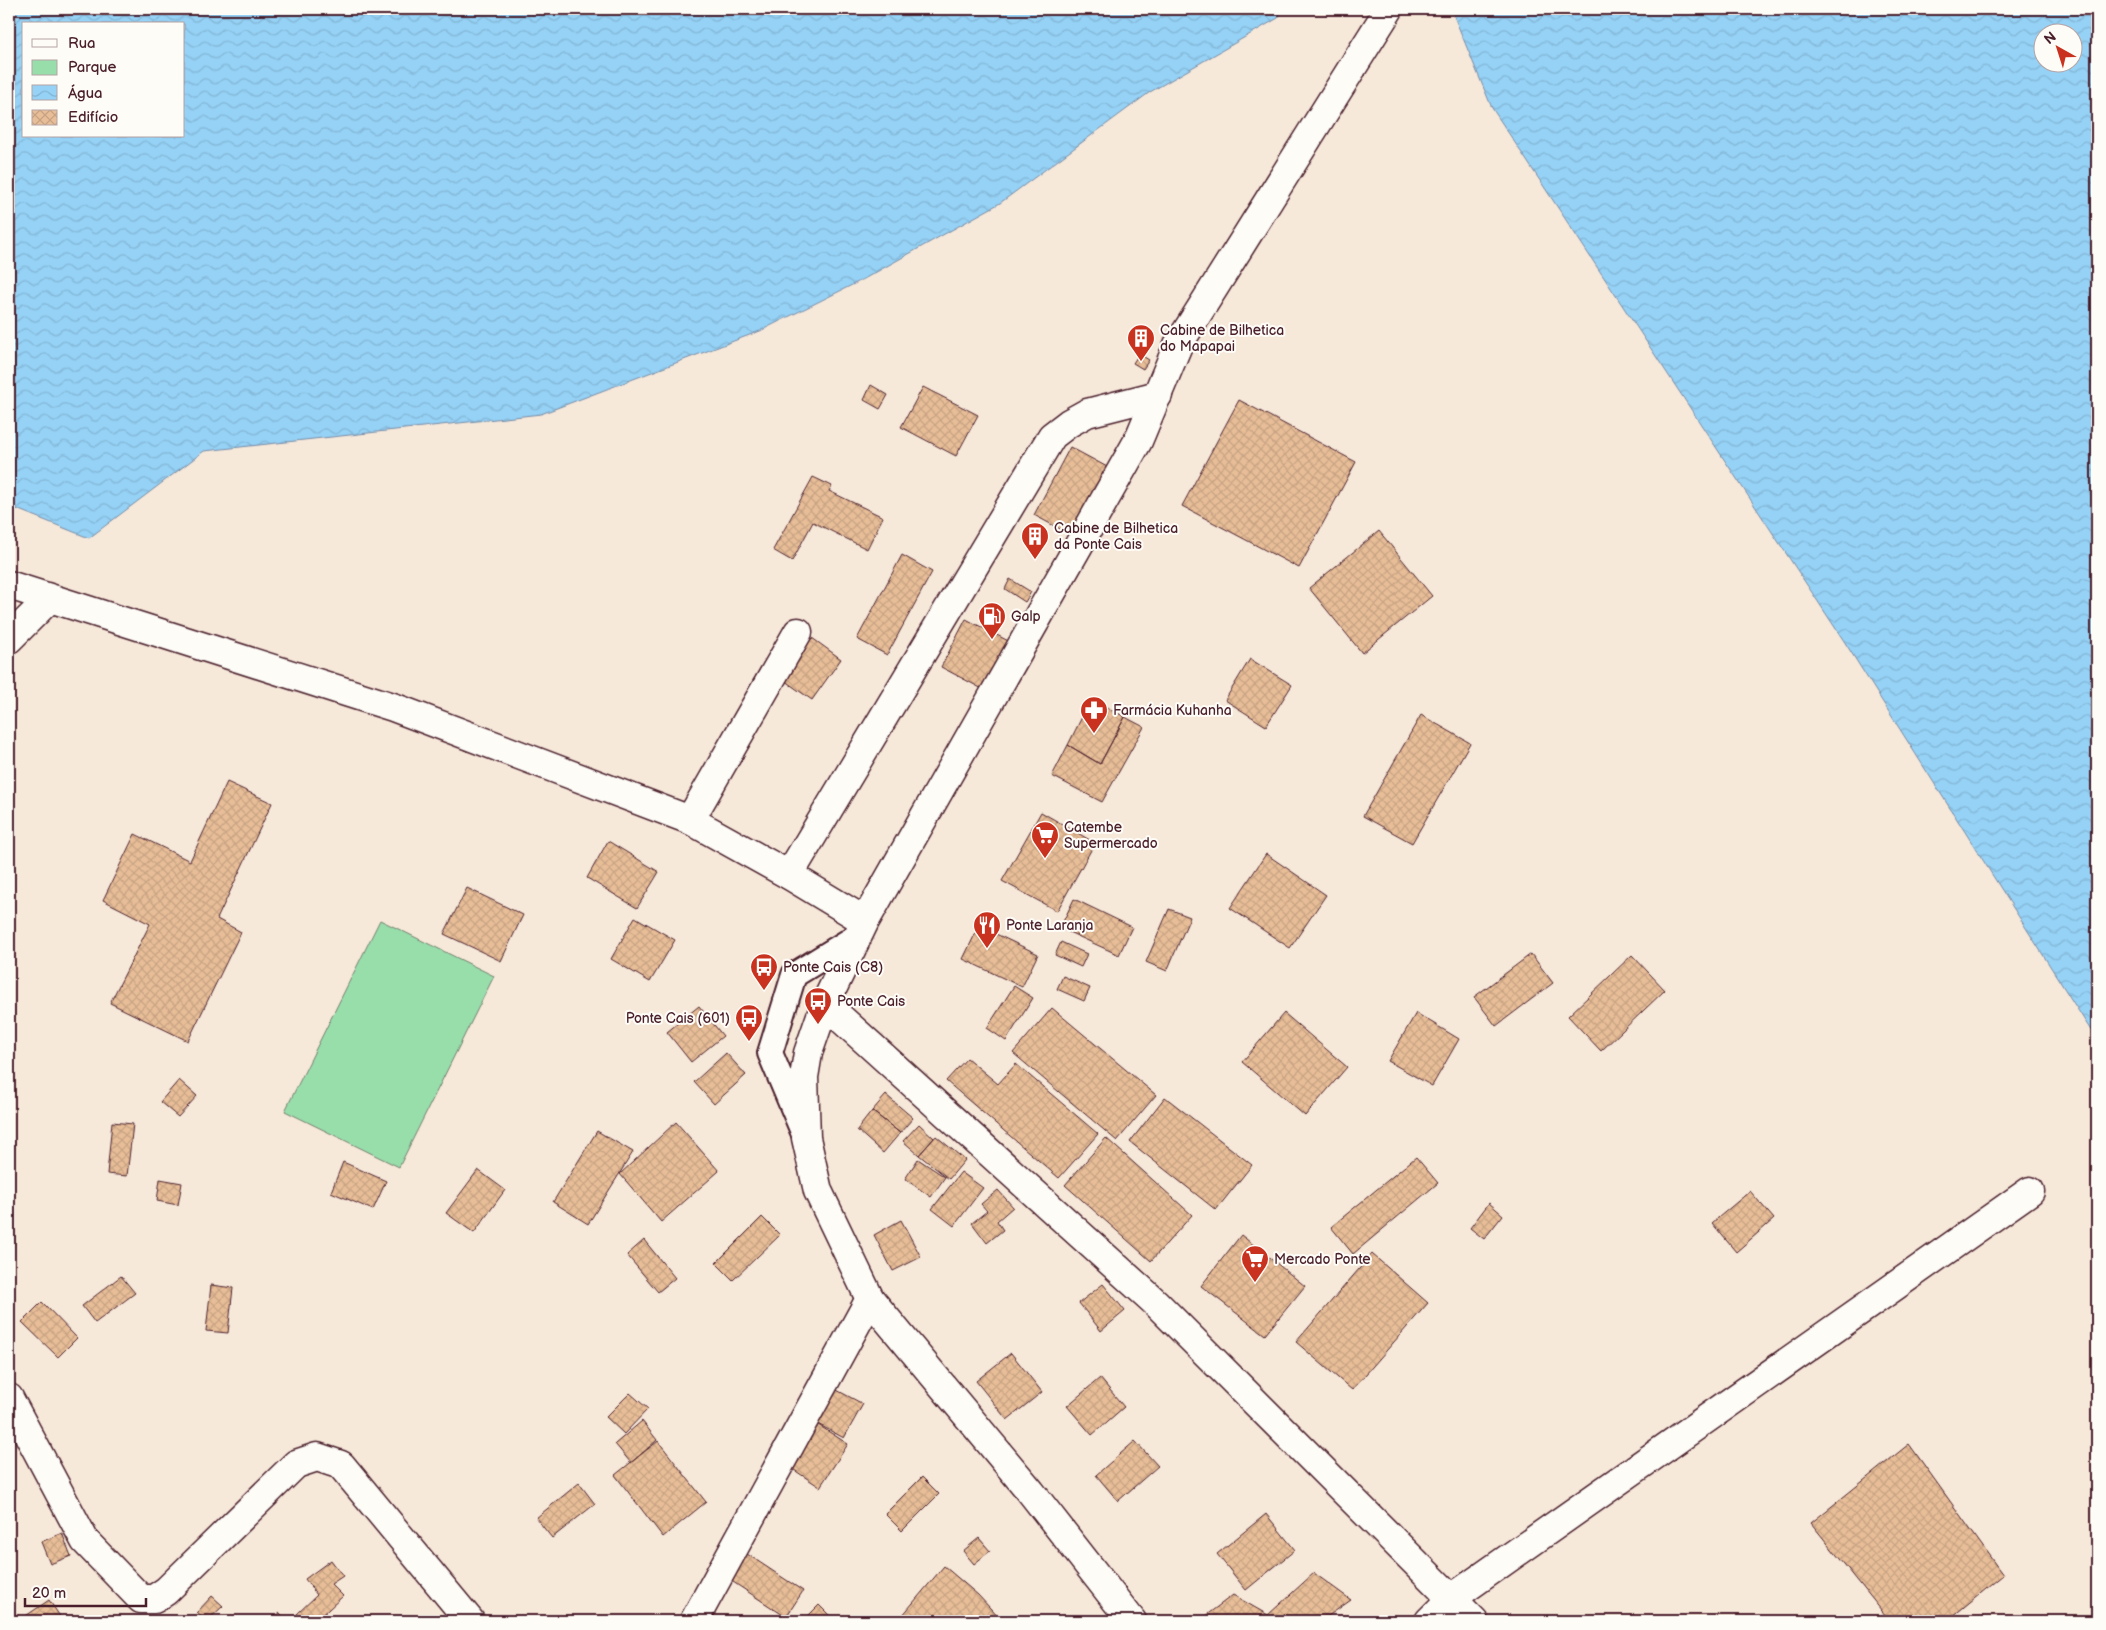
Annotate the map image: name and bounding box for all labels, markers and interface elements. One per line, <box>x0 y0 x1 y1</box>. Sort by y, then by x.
legend <box>22 22 185 138</box>
north arrow <box>2034 22 2084 72</box>
text: N <box>2041 28 2060 48</box>
text: Rua <box>68 34 96 53</box>
text: Parque <box>68 58 117 77</box>
text: Água <box>68 84 103 103</box>
text: Edifício <box>68 108 118 127</box>
place label: Cabine de Bilhetica do Mapapai <box>1160 322 1284 355</box>
building icon: Cabine de Bilhetica do Mapapai <box>1126 323 1156 362</box>
place label: Cabine de Bilhetica da Ponte Cais <box>1054 520 1178 553</box>
building icon: Cabine de Bilhetica da Ponte Cais <box>1020 521 1050 560</box>
fuel station icon: Galp <box>977 601 1007 640</box>
place label: Galp <box>1011 608 1041 625</box>
pharmacy icon: Farmácia Kuhanha <box>1079 695 1109 734</box>
place label: Farmácia Kuhanha <box>1113 702 1232 719</box>
place label: Catembe Supermercado <box>1064 819 1158 852</box>
supermarket icon: Catembe Supermercado <box>1030 820 1060 859</box>
restaurant icon: Ponte Laranja <box>972 910 1002 949</box>
place label: Ponte Laranja <box>1006 917 1094 934</box>
bus stop icon: Ponte Cais (C8) <box>749 952 779 991</box>
place label: Ponte Cais (C8) <box>783 959 883 976</box>
bus stop icon: Ponte Cais <box>803 986 833 1025</box>
place label: Ponte Cais <box>837 993 905 1010</box>
bus stop icon: Ponte Cais (601) <box>734 1003 764 1042</box>
place label: Ponte Cais (601) <box>626 1010 730 1027</box>
supermarket icon: Mercado Ponte <box>1240 1244 1270 1283</box>
place label: Mercado Ponte <box>1274 1251 1371 1268</box>
scale bar <box>25 1575 146 1607</box>
text: 20 m <box>32 1584 66 1603</box>

